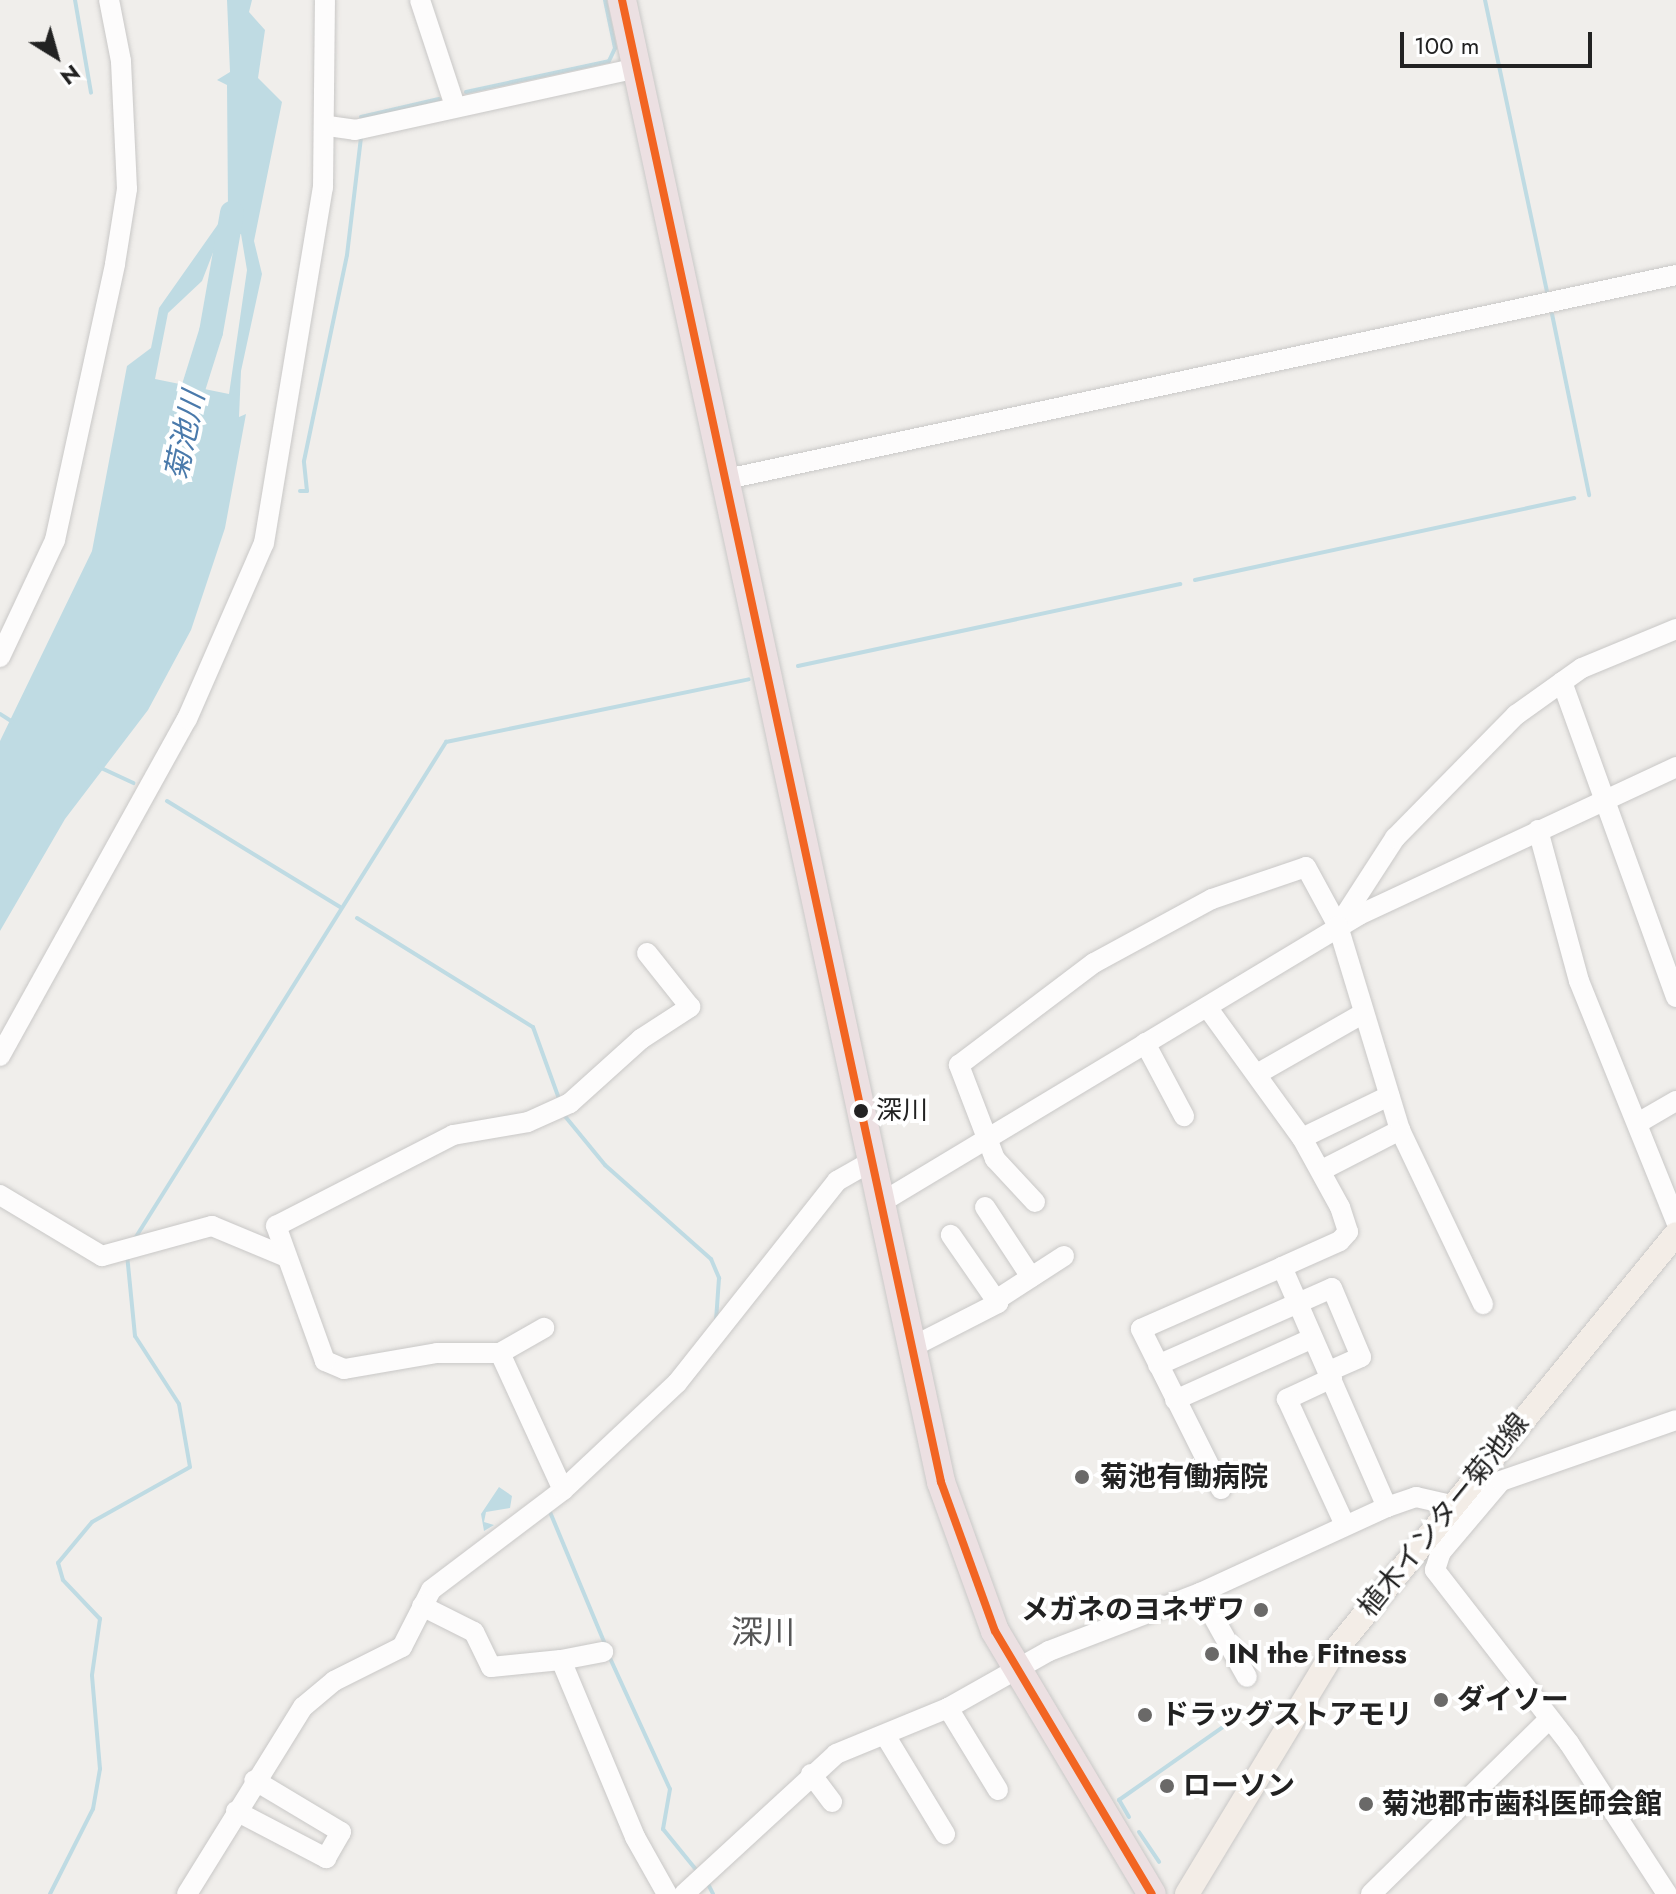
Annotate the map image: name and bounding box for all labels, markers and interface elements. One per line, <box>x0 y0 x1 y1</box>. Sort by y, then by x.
north arrow <box>16 16 96 96</box>
scale bar <box>1404 16 1596 66</box>
text: 100 m <box>1414 28 1480 63</box>
text: N <box>54 57 87 93</box>
water label: 菊池川 <box>158 388 212 484</box>
place label: 深川 <box>876 1095 928 1127</box>
marker: 深川 <box>853 1103 869 1119</box>
street label: 植木インター菊池線 <box>1352 1407 1536 1623</box>
place label: 菊池有働病院 <box>1100 1460 1268 1494</box>
marker: 菊池有働病院 <box>1071 1466 1093 1488</box>
place label: メガネのヨネザワ <box>1021 1593 1245 1627</box>
marker: メガネのヨネザワ <box>1252 1601 1270 1619</box>
district label: 深川 <box>731 1613 795 1651</box>
place label: IN the Fitness <box>1228 1637 1407 1671</box>
marker: IN the Fitness <box>1203 1645 1221 1663</box>
place label: ダイソー <box>1457 1683 1569 1717</box>
marker: ダイソー <box>1432 1691 1450 1709</box>
place label: ドラッグストアモリ <box>1161 1698 1413 1732</box>
marker: ドラッグストアモリ <box>1136 1706 1154 1724</box>
place label: ローソン <box>1183 1769 1295 1803</box>
marker: ローソン <box>1158 1777 1176 1795</box>
place label: 菊池郡市歯科医師会館 <box>1382 1787 1662 1821</box>
marker: 菊池郡市歯科医師会館 <box>1357 1795 1375 1813</box>

